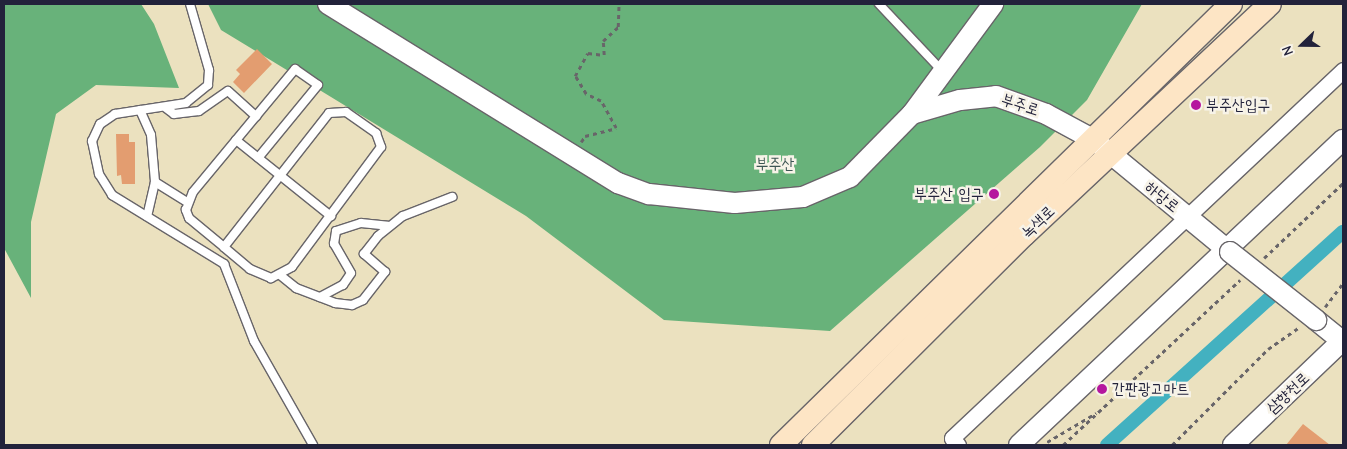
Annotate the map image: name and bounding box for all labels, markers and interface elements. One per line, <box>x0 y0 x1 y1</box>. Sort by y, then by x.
north arrow <box>1277 20 1327 70</box>
text: N <box>1278 43 1297 58</box>
street label: 부주로 <box>999 90 1041 120</box>
place label: 부주산입구 <box>1206 95 1270 115</box>
marker: 부주산입구 <box>1190 99 1202 111</box>
park label: 부주산 <box>756 154 794 174</box>
street label: 하당로 <box>1141 177 1183 217</box>
place label: 부주산 입구 <box>914 184 984 204</box>
marker: 부주산 입구 <box>988 188 1000 200</box>
street label: 녹색로 <box>1017 202 1059 242</box>
street label: 삼향천로 <box>1263 368 1313 418</box>
place label: 간판광고마트 <box>1112 379 1189 399</box>
marker: 간판광고마트 <box>1096 383 1108 395</box>

